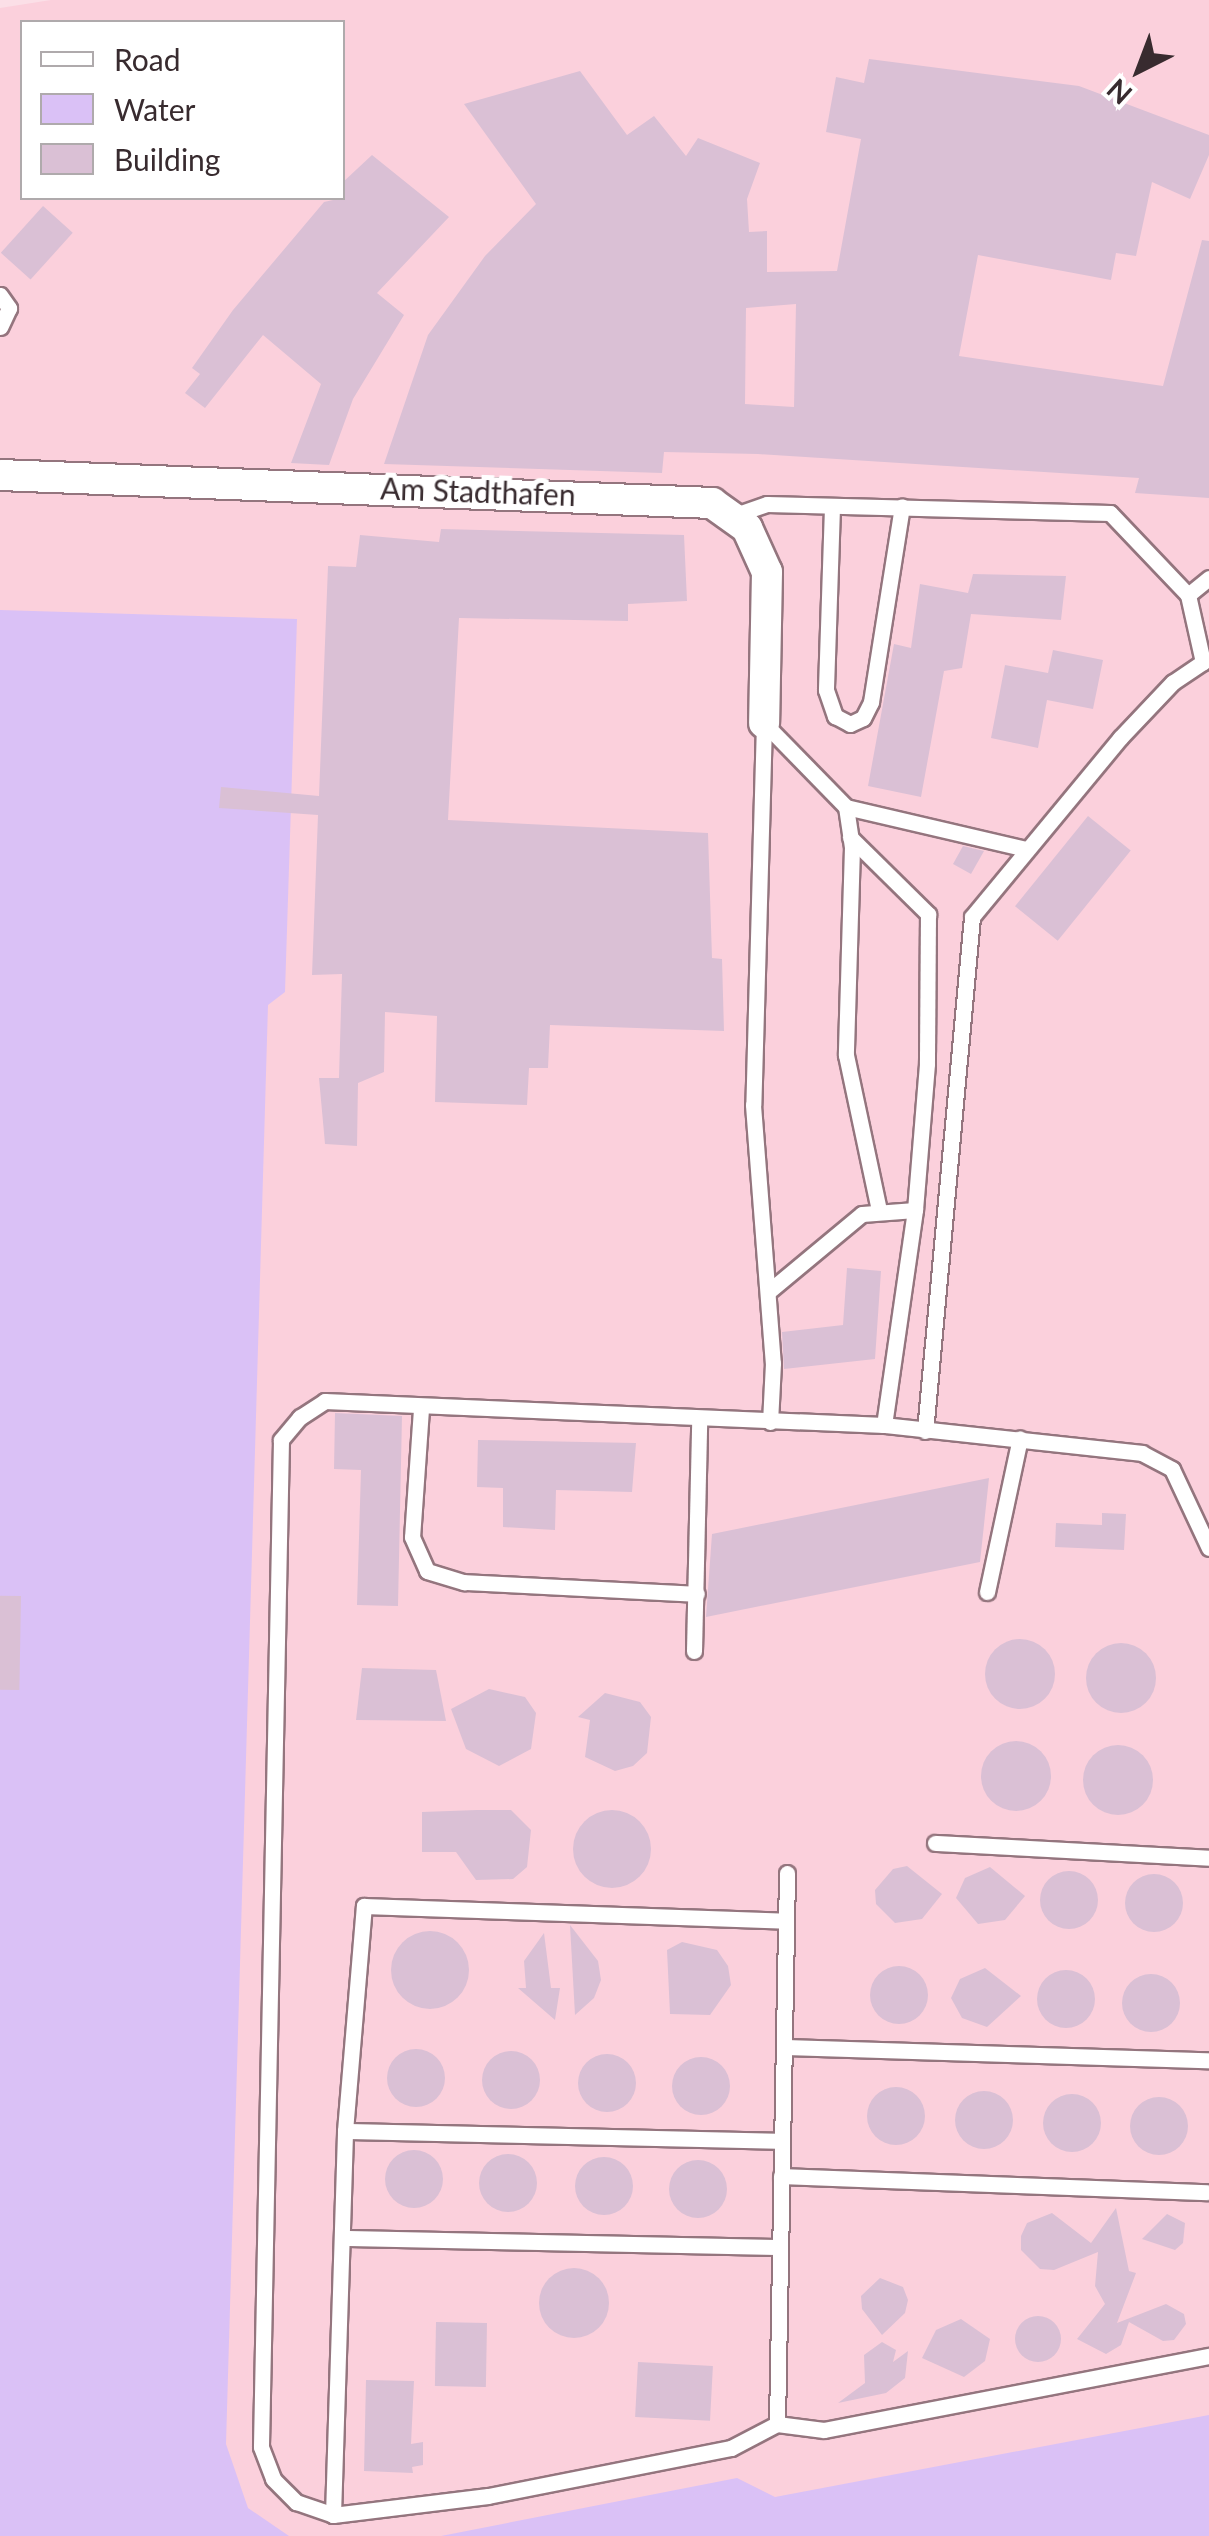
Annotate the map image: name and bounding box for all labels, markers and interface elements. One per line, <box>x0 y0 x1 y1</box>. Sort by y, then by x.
legend <box>20 20 345 200</box>
north arrow <box>1089 20 1189 120</box>
text: Road <box>114 41 181 77</box>
text: N <box>1100 72 1138 112</box>
text: Water <box>114 91 196 127</box>
text: Building <box>114 141 220 177</box>
street label: Am Stadthafen <box>380 470 576 512</box>

